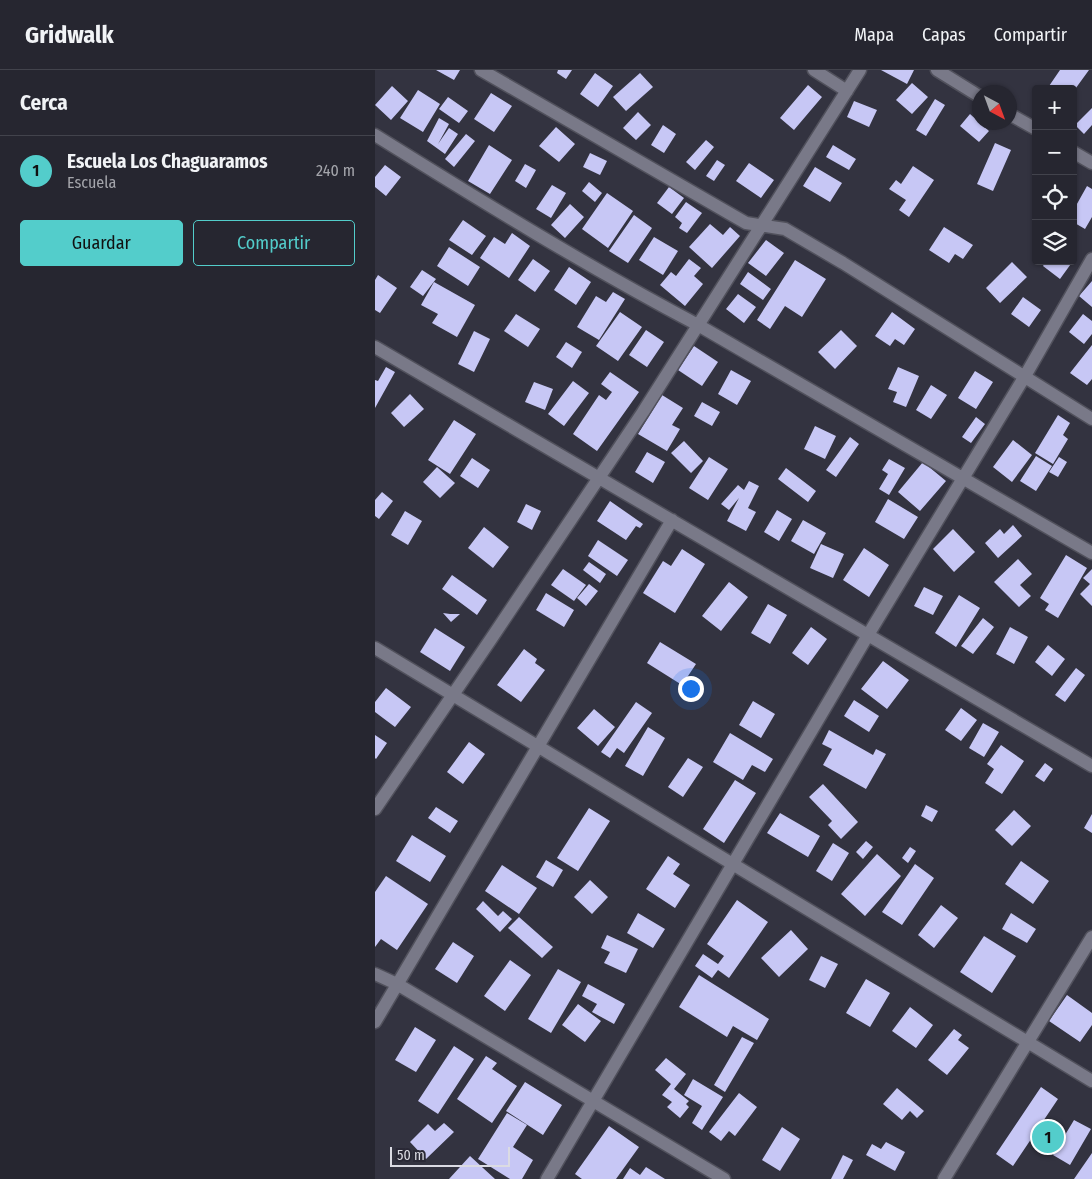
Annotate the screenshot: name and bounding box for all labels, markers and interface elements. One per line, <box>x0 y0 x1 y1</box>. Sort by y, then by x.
text: Gridwalk <box>25 21 114 49</box>
text: Mapa <box>854 24 894 46</box>
text: Capas <box>922 24 966 46</box>
text: Compartir <box>994 24 1067 46</box>
north arrow <box>972 85 1017 130</box>
map controls <box>1032 85 1077 265</box>
button: + <box>1032 85 1077 130</box>
text: Cerca <box>20 90 68 116</box>
button: − <box>1032 130 1077 175</box>
text: Escuela Los Chaguaramos <box>67 150 268 173</box>
text: 1 <box>33 161 39 180</box>
text: 240 m <box>316 161 355 180</box>
text: Escuela <box>67 173 116 192</box>
button: locate <box>1032 175 1077 220</box>
button: Guardar <box>20 220 183 266</box>
button: Compartir <box>193 220 355 266</box>
button: layers <box>1032 220 1077 265</box>
your location <box>678 676 704 702</box>
pin: 1 <box>1032 1118 1064 1156</box>
scale bar <box>390 1144 510 1167</box>
text: 50 m <box>397 1147 425 1164</box>

